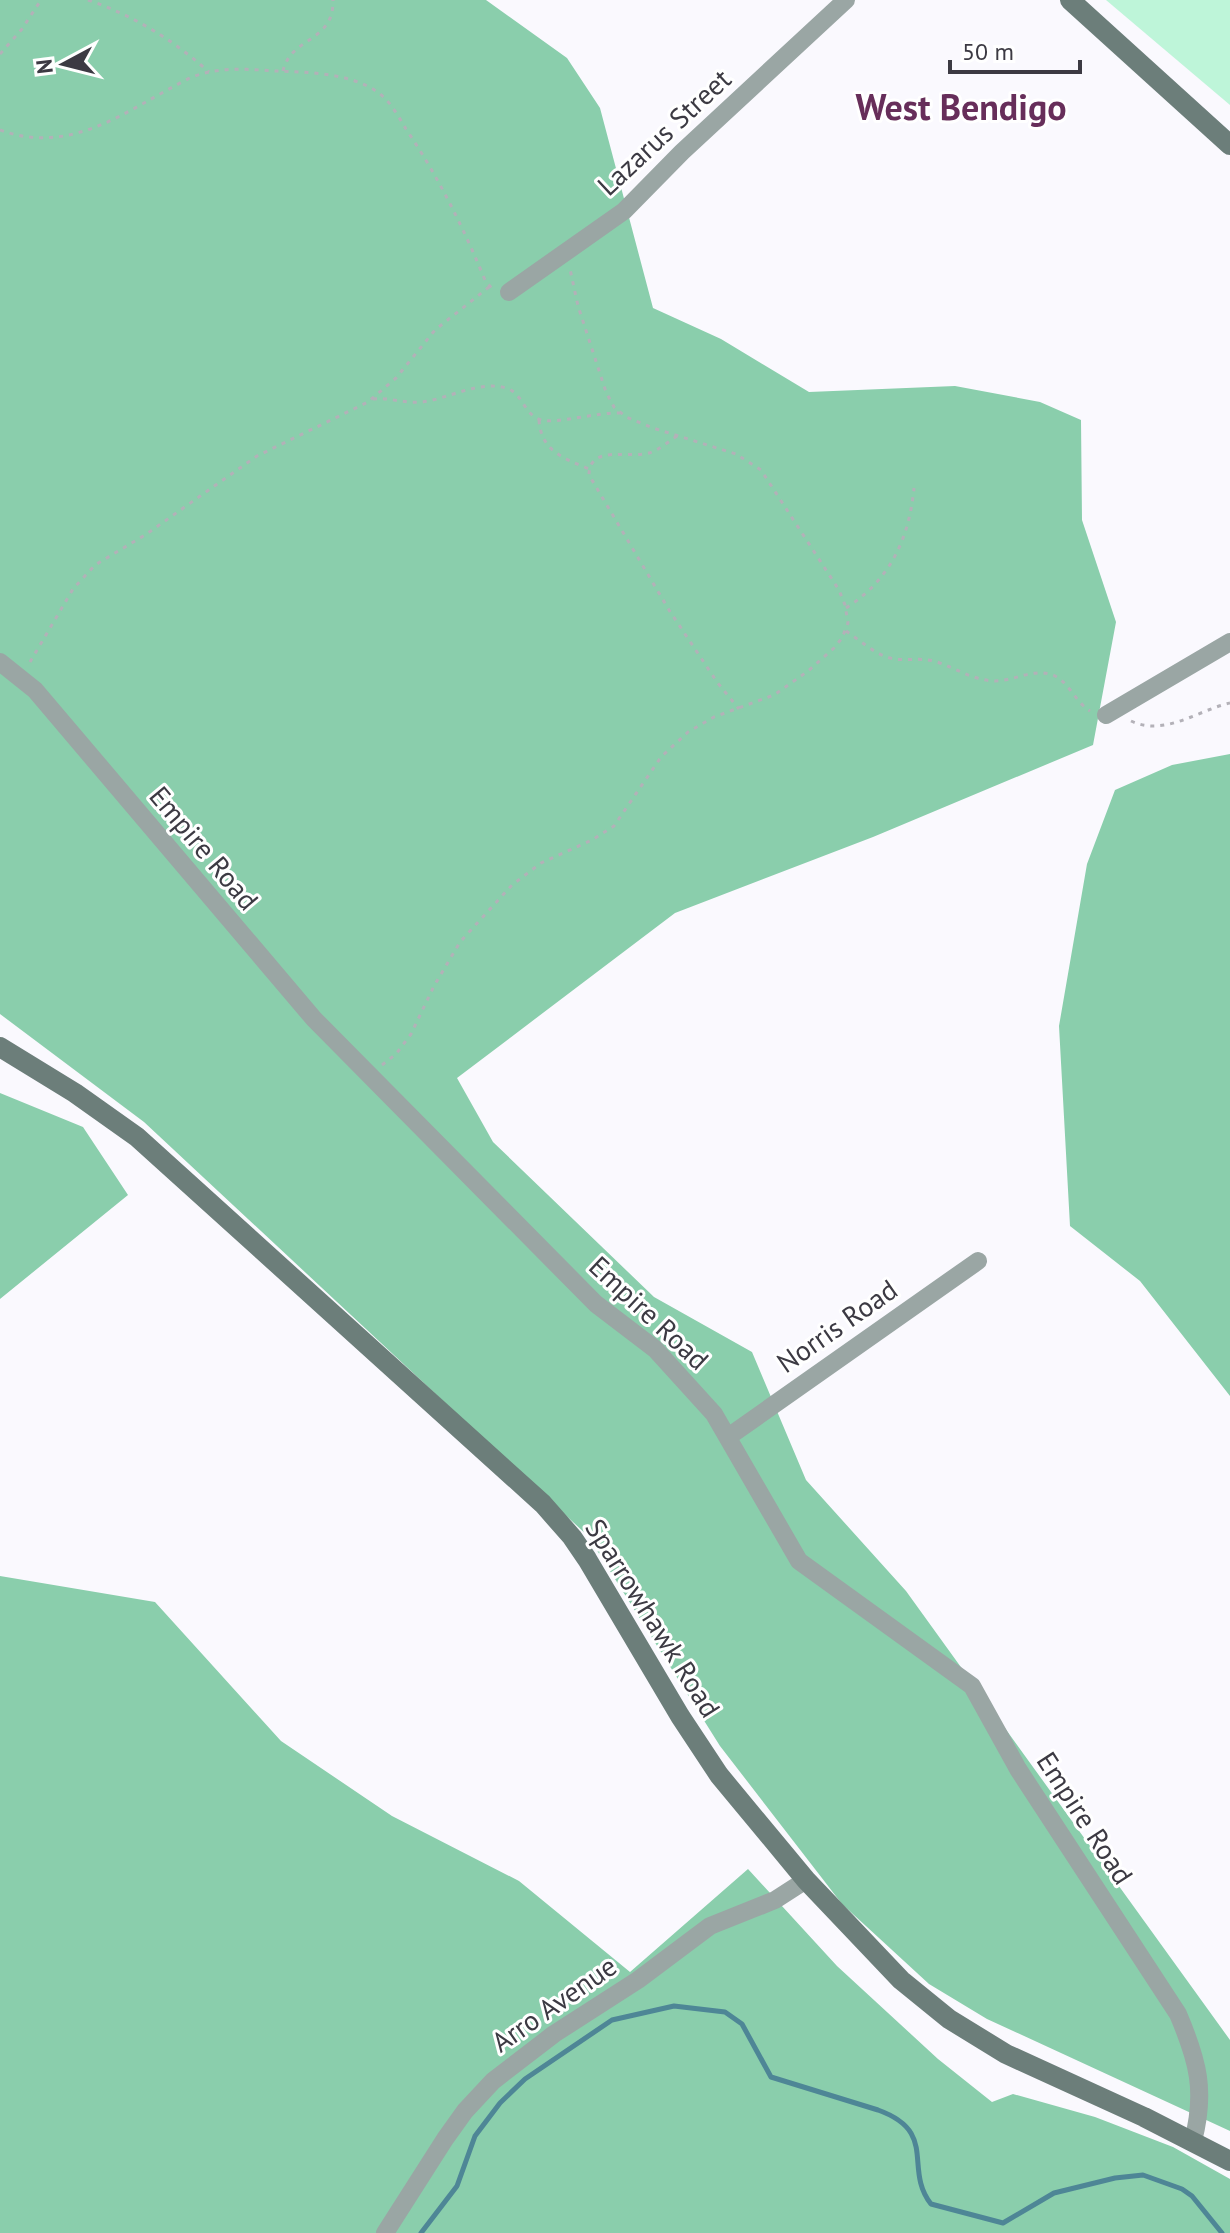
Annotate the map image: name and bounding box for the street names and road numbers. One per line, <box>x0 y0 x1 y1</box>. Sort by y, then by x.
street label: Lazarus Street <box>589 60 739 203</box>
street label: Empire Road <box>142 778 267 917</box>
street label: Empire Road <box>582 1248 717 1378</box>
street label: Norris Road <box>769 1271 904 1381</box>
street label: Sparrowhawk Road <box>577 1512 729 1724</box>
street label: Empire Road <box>1029 1744 1142 1891</box>
street label: Arro Avenue <box>484 1947 623 2060</box>

